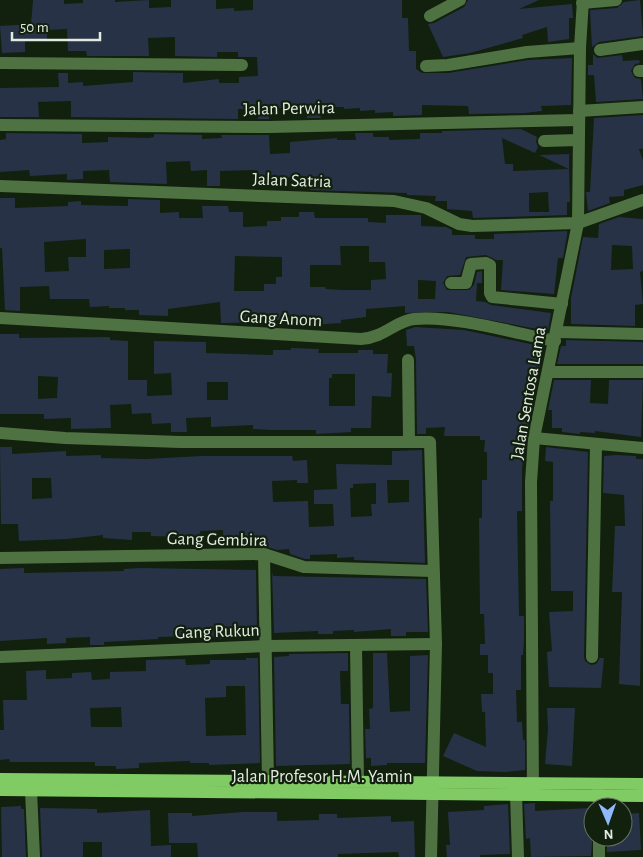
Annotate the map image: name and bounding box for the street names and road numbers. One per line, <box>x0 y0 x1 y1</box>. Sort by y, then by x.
street label: Jalan Perwira <box>243 99 335 119</box>
street label: Jalan Satria <box>252 171 332 191</box>
street label: Gang Anom <box>239 308 323 330</box>
street label: Jalan Sentosa Lama <box>508 325 550 461</box>
street label: Gang Gembira <box>167 530 267 550</box>
street label: Gang Rukun <box>174 622 260 642</box>
street label: Jalan Profesor H.M. Yamin <box>231 768 413 786</box>

